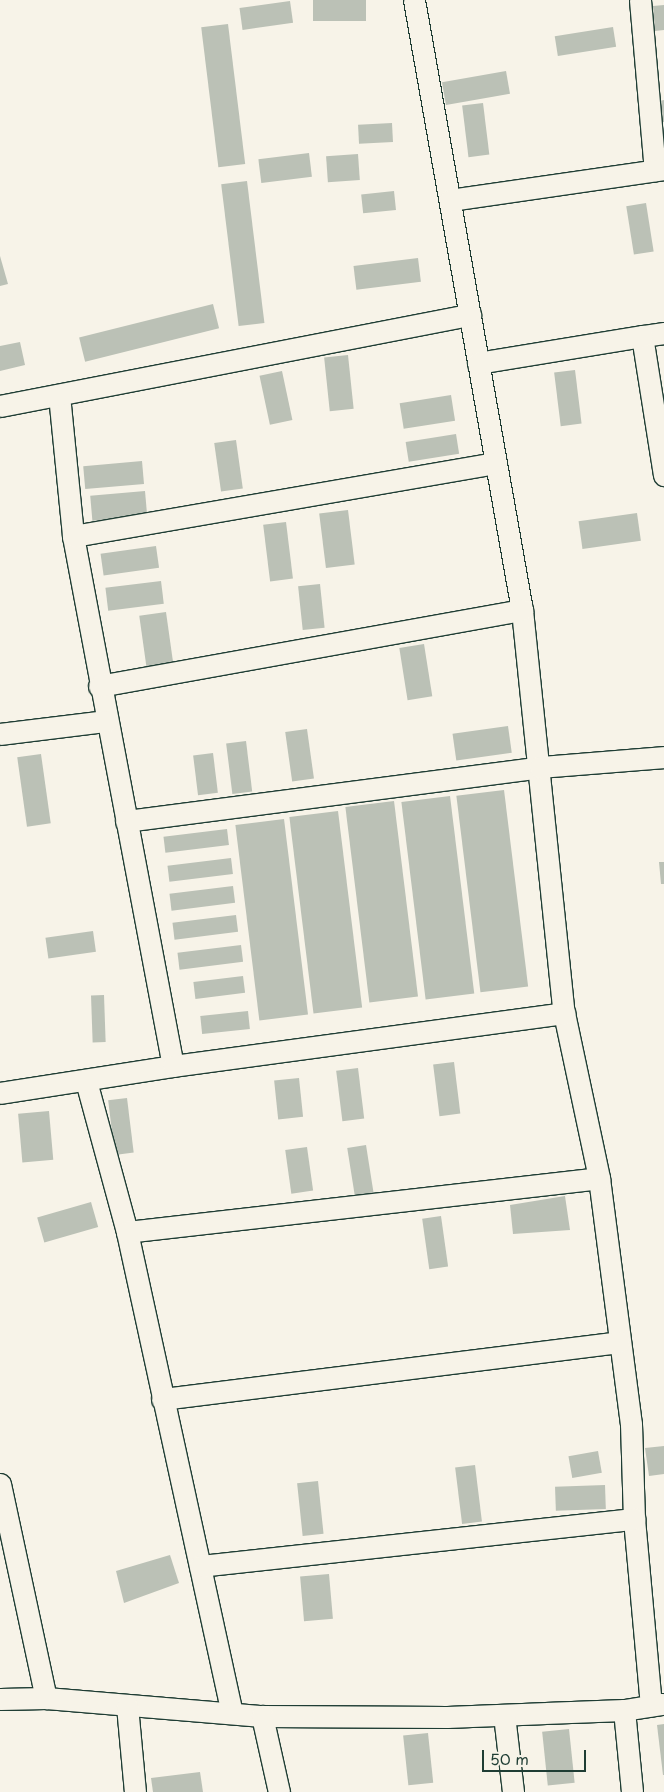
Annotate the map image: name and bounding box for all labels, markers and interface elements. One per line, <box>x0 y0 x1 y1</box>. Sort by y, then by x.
scale bar <box>484 1740 588 1772</box>
text: 50 m <box>490 1747 529 1770</box>

